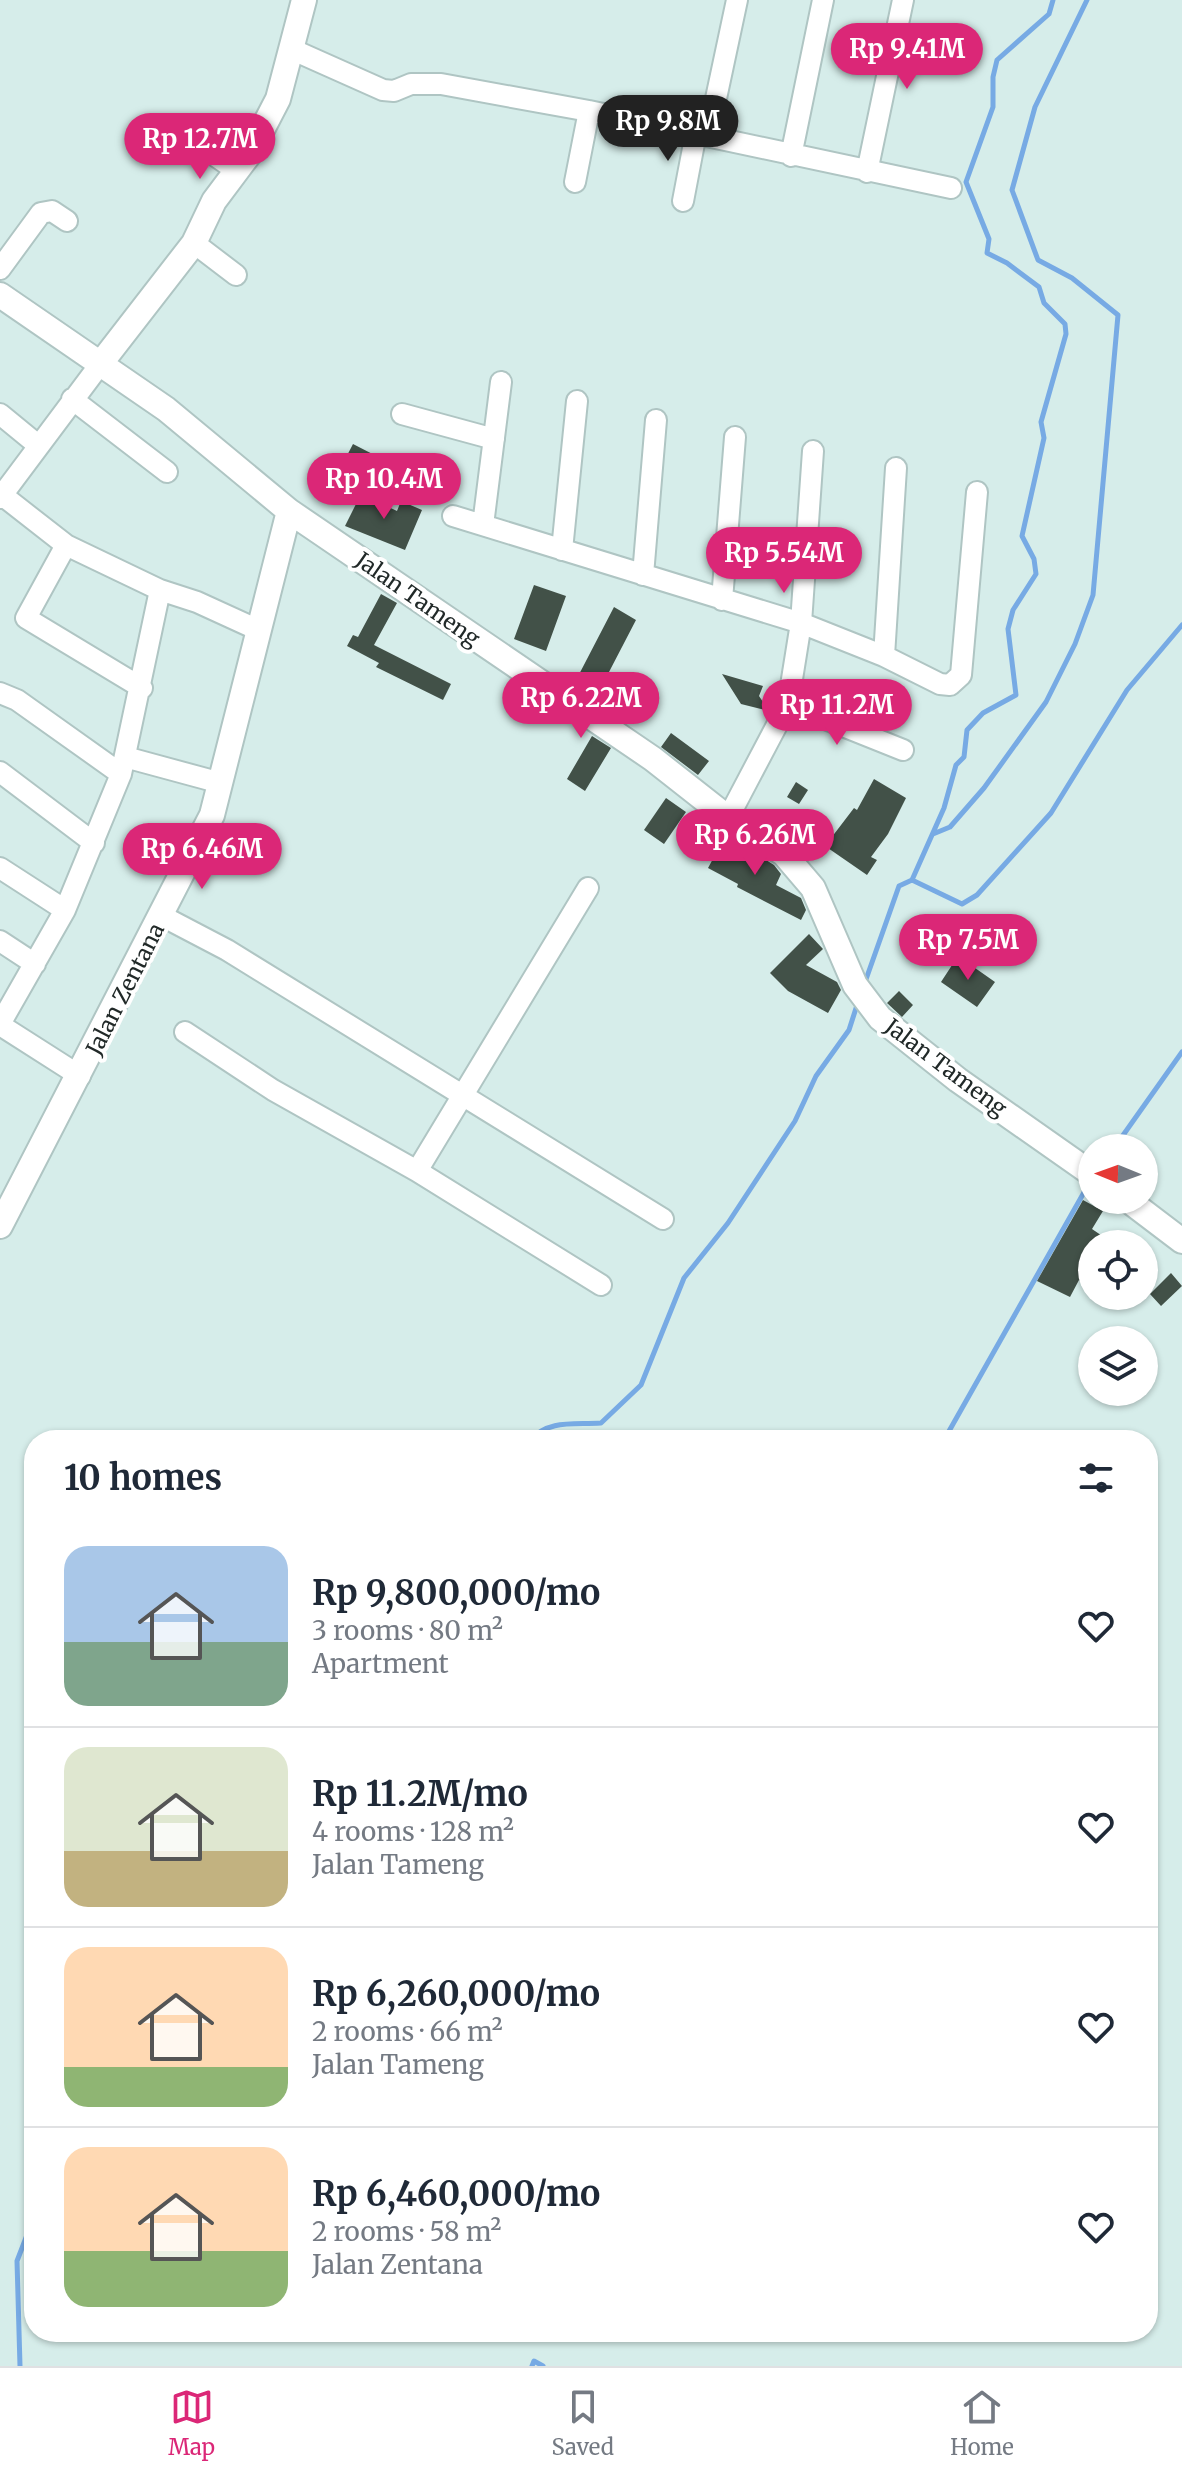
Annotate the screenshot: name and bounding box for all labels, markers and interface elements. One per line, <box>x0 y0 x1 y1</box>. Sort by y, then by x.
pin: Rp 9.41M <box>824 23 990 91</box>
text: Rp 9.41M <box>849 32 965 65</box>
pin: Rp 9.8M <box>594 95 742 163</box>
text: Rp 9.8M <box>615 104 721 137</box>
pin: Rp 12.7M <box>117 113 283 181</box>
text: Rp 12.7M <box>142 122 258 155</box>
pin: Rp 10.4M <box>301 453 467 521</box>
text: Rp 10.4M <box>325 462 443 495</box>
pin: Rp 5.54M <box>701 527 867 595</box>
text: Rp 5.54M <box>724 536 844 569</box>
street label: Jalan Tameng <box>350 545 486 652</box>
pin: Rp 6.22M <box>498 672 664 740</box>
pin: Rp 11.2M <box>754 679 920 747</box>
text: Rp 6.22M <box>520 681 642 714</box>
text: Rp 11.2M <box>780 688 894 721</box>
pin: Rp 6.26M <box>672 809 838 877</box>
text: Rp 6.26M <box>694 818 816 851</box>
pin: Rp 6.46M <box>119 823 285 891</box>
text: Rp 6.46M <box>141 832 263 865</box>
pin: Rp 7.5M <box>894 914 1042 982</box>
street label: Jalan Zentana <box>79 918 170 1061</box>
text: Rp 7.5M <box>917 923 1019 956</box>
street label: Jalan Tameng <box>879 1011 1013 1122</box>
north arrow <box>1078 1134 1158 1214</box>
map controls <box>1078 1134 1158 1406</box>
button: locate <box>1078 1230 1158 1310</box>
button: layers <box>1078 1326 1158 1406</box>
icon: filters <box>1074 1456 1118 1500</box>
text: 10 homes <box>64 1457 222 1499</box>
text: Rp 9,800,000/mo <box>312 1572 600 1614</box>
icon: home <box>128 1578 224 1674</box>
icon: heart <box>1074 1604 1118 1648</box>
text: 3 rooms · 80 m² <box>312 1614 503 1647</box>
text: Apartment <box>312 1647 449 1680</box>
text: Rp 11.2M/mo <box>312 1773 528 1815</box>
icon: home <box>128 1779 224 1875</box>
icon: heart <box>1074 1805 1118 1849</box>
text: 4 rooms · 128 m² <box>312 1815 514 1848</box>
text: Jalan Tameng <box>312 1848 484 1881</box>
text: Rp 6,260,000/mo <box>312 1973 600 2015</box>
icon: home <box>128 1979 224 2075</box>
icon: heart <box>1074 2005 1118 2049</box>
text: 2 rooms · 66 m² <box>312 2015 503 2048</box>
text: Jalan Tameng <box>312 2048 484 2081</box>
text: Rp 6,460,000/mo <box>312 2173 600 2215</box>
icon: home <box>128 2179 224 2275</box>
icon: heart <box>1074 2205 1118 2249</box>
text: 2 rooms · 58 m² <box>312 2215 501 2248</box>
text: Jalan Zentana <box>312 2248 483 2281</box>
tab: Map <box>168 2385 215 2461</box>
tab: Saved <box>552 2385 614 2461</box>
tab: Home <box>950 2385 1014 2461</box>

